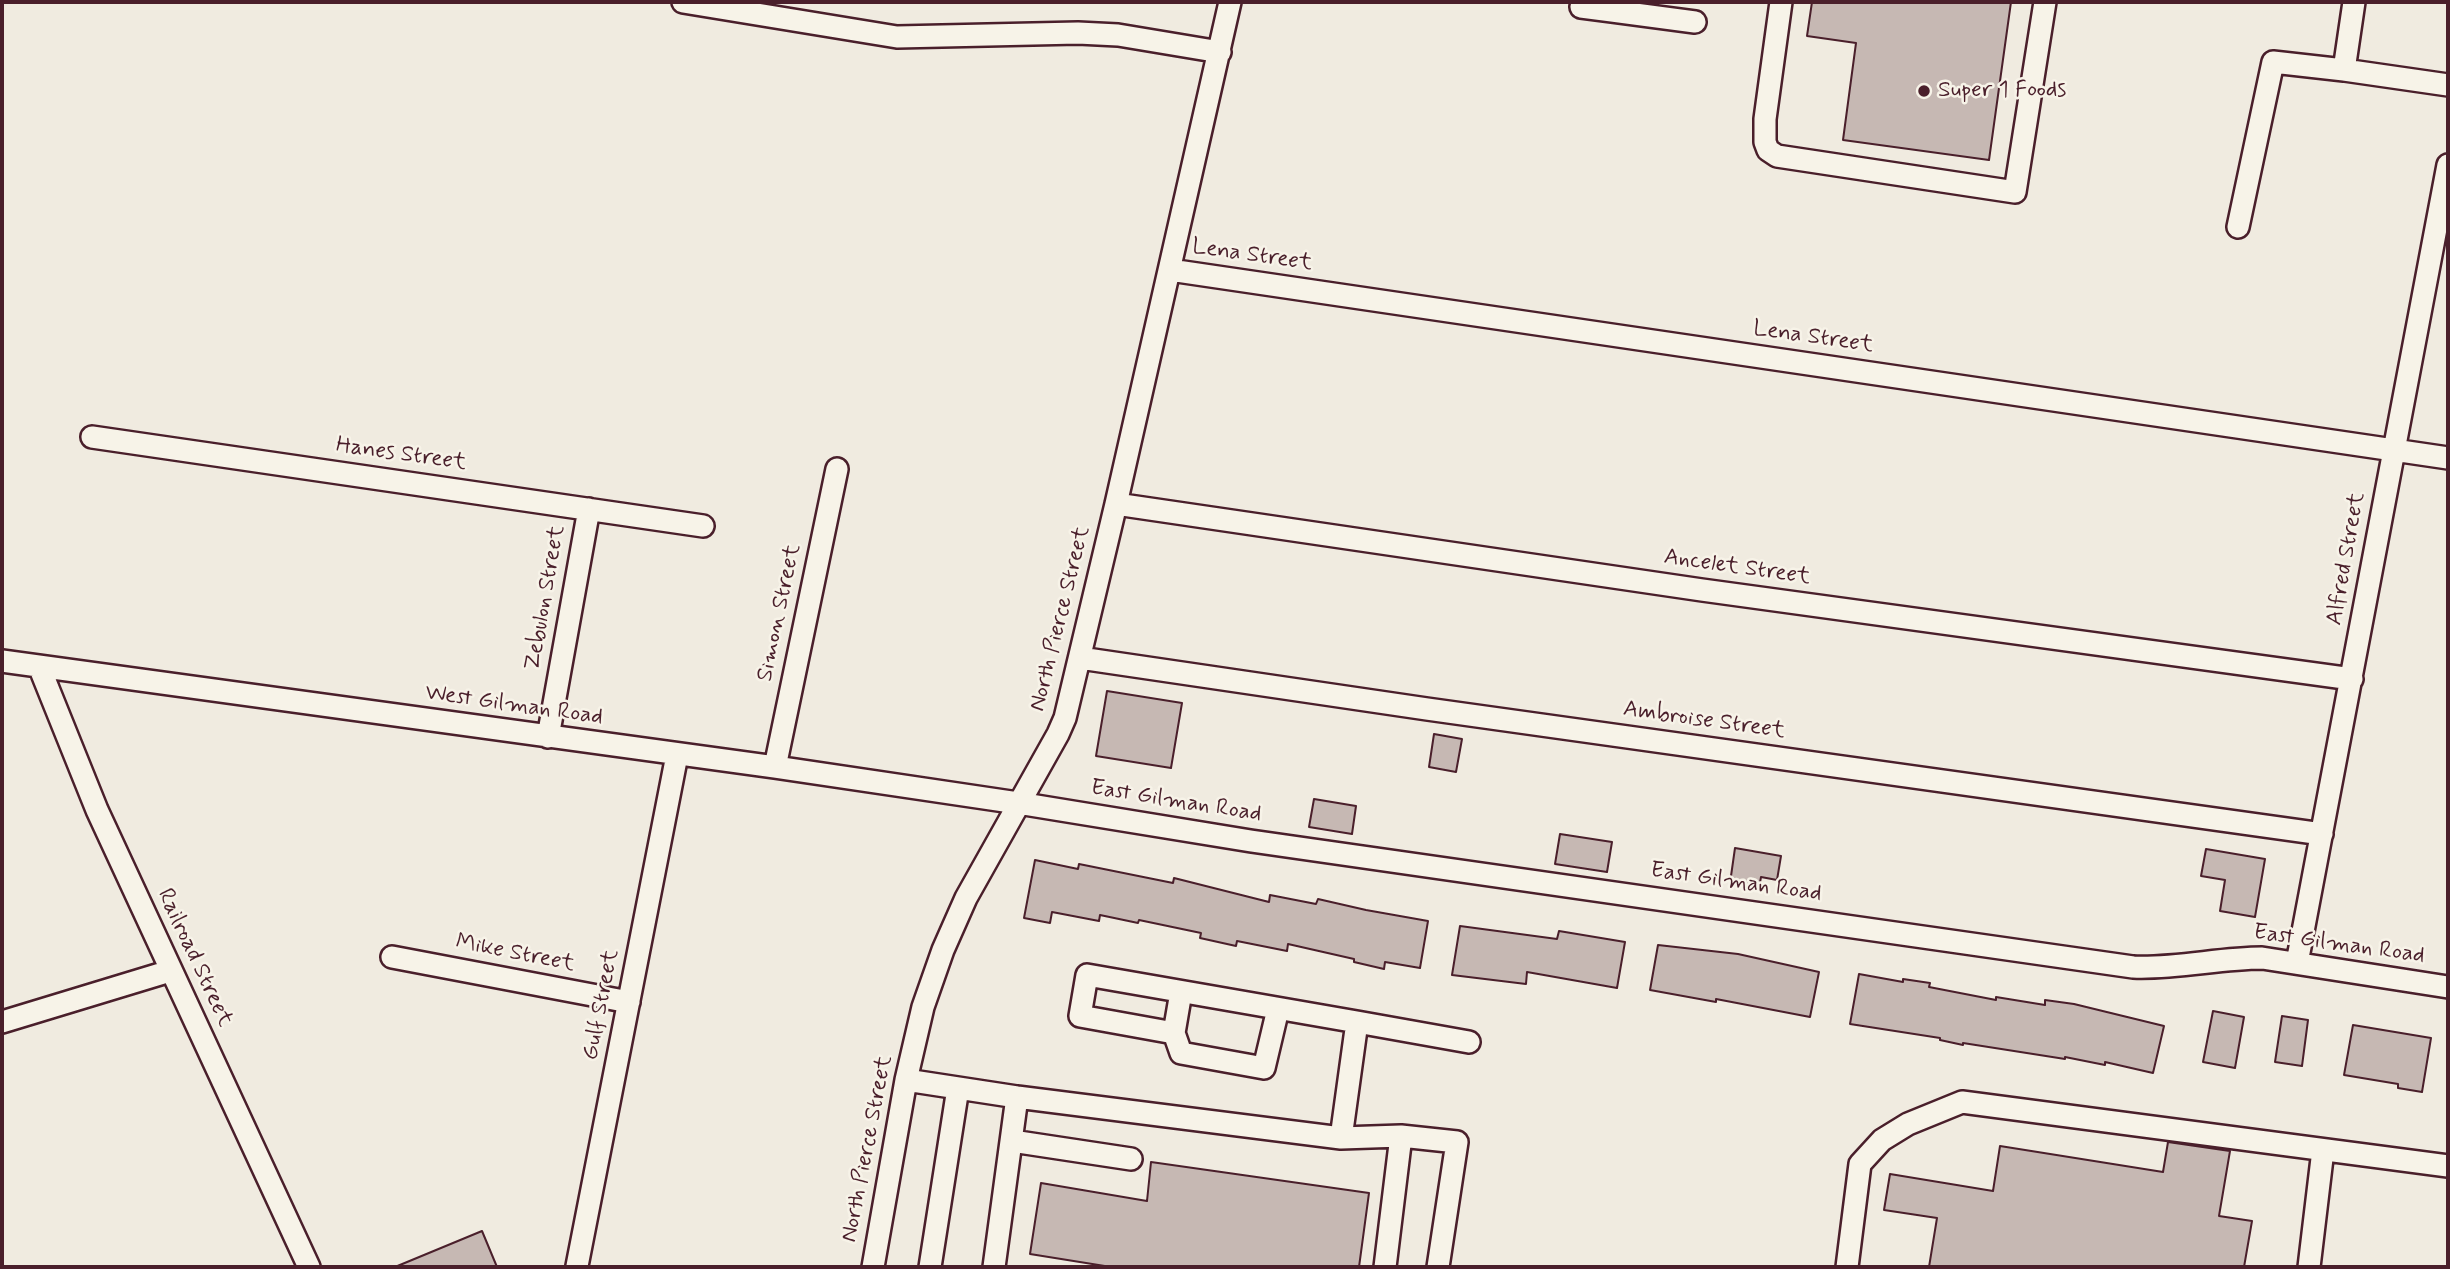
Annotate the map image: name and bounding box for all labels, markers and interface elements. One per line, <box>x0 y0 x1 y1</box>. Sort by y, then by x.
place label: Super 1 Foods <box>1938 77 2066 105</box>
marker: Super 1 Foods <box>1916 83 1932 99</box>
street label: Lena Street <box>1190 234 1314 278</box>
street label: Lena Street <box>1751 316 1875 360</box>
street label: Hanes Street <box>334 432 468 478</box>
street label: Alfred Street <box>2322 490 2372 628</box>
street label: Zebulon Street <box>520 523 572 673</box>
street label: North Pierce Street <box>1025 524 1097 714</box>
street label: Simon Street <box>752 542 808 684</box>
street label: Ancelet Street <box>1662 544 1812 592</box>
street label: West Gilman Road <box>423 680 605 732</box>
street label: Ambroise Street <box>1621 696 1787 746</box>
street label: East Gilman Road <box>1089 775 1263 829</box>
street label: East Gilman Road <box>1649 857 1823 909</box>
street label: Railroad Street <box>150 885 238 1031</box>
street label: East Gilman Road <box>2252 919 2426 971</box>
street label: Mike Street <box>453 929 577 979</box>
street label: Gulf Street <box>578 947 626 1063</box>
street label: North Pierce Street <box>836 1053 900 1245</box>

